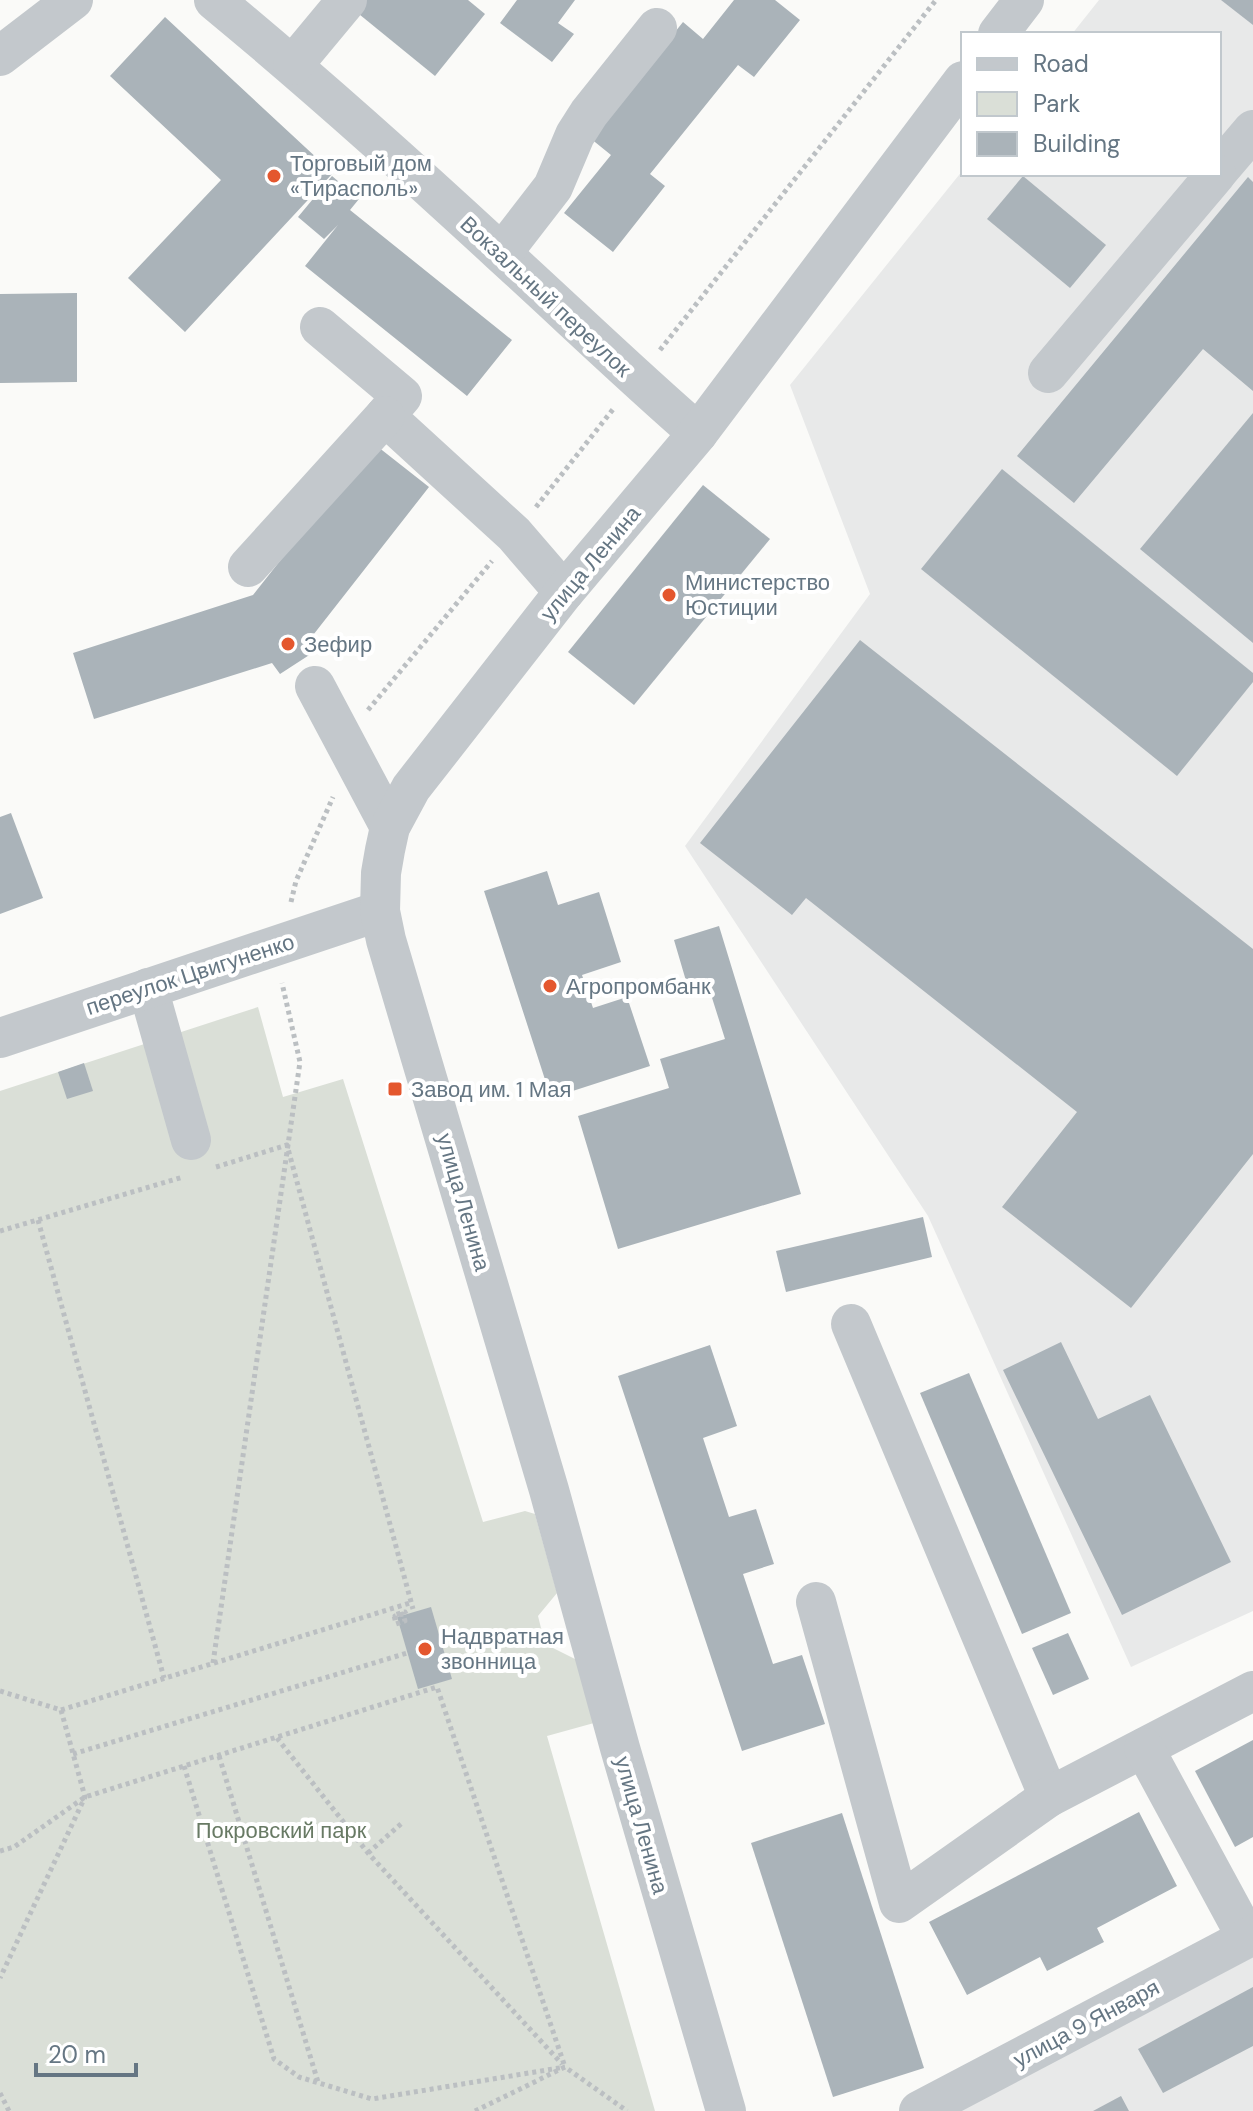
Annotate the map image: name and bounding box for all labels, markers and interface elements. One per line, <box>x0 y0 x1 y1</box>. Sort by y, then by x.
legend <box>961 32 1221 176</box>
text: Road <box>1033 48 1089 79</box>
text: Park <box>1033 88 1080 119</box>
text: Building <box>1033 128 1120 159</box>
place label: Торговый дом «Тирасполь» <box>290 149 432 203</box>
marker: Торговый дом «Тирасполь» <box>265 167 283 185</box>
street label: Вокзальный переулок <box>454 210 637 383</box>
street label: улица Ленина <box>534 499 648 627</box>
place label: Министерство Юстиции <box>685 568 830 622</box>
marker: Министерство Юстиции <box>660 586 678 604</box>
place label: Зефир <box>304 630 372 659</box>
marker: Зефир <box>279 635 297 653</box>
street label: переулок Цвигуненко <box>82 927 298 1022</box>
place label: Агропромбанк <box>566 972 711 1001</box>
marker: Агропромбанк <box>541 977 559 995</box>
place label: Завод им. 1 Мая <box>411 1075 571 1104</box>
marker: Завод им. 1 Мая <box>386 1080 404 1098</box>
street label: улица Ленина <box>430 1130 497 1275</box>
place label: Надвратная звонница <box>441 1622 564 1676</box>
marker: Надвратная звонница <box>416 1640 434 1658</box>
street label: улица Ленина <box>608 1753 675 1898</box>
park label: Покровский парк <box>196 1816 367 1845</box>
street label: улица 9 Января <box>1008 1973 1164 2074</box>
scale bar <box>36 2027 136 2077</box>
text: 20 m <box>48 2039 106 2070</box>

